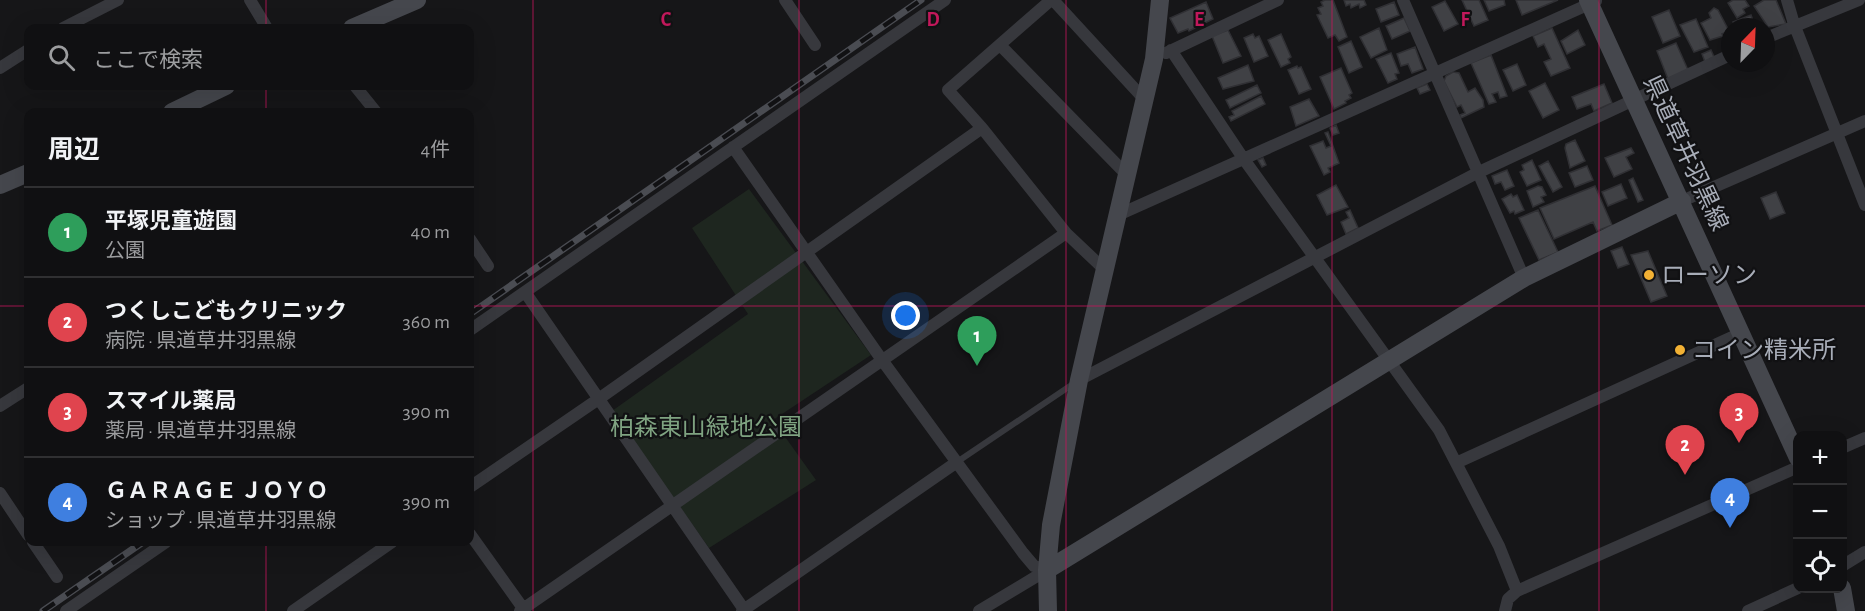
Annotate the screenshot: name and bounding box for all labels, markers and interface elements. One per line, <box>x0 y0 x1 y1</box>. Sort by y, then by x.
text: C <box>661 10 672 30</box>
text: D <box>926 10 940 30</box>
text: E <box>1194 10 1204 30</box>
text: F <box>1460 10 1470 30</box>
north arrow <box>1721 18 1775 72</box>
search box <box>24 24 474 90</box>
icon: search <box>45 41 78 74</box>
text: ここで検索 <box>93 49 203 71</box>
street label: 県道草井羽黒線 <box>1639 71 1733 235</box>
text: 周辺 <box>48 137 100 163</box>
text: 4件 <box>420 140 450 160</box>
text: 平塚児童遊園 <box>105 210 237 232</box>
text: 1 <box>64 222 71 242</box>
text: 40 m <box>411 222 450 242</box>
text: 公園 <box>105 241 145 261</box>
place label: ローソン <box>1661 264 1757 288</box>
marker: ローソン <box>1642 268 1656 282</box>
text: つくしこどもクリニック <box>105 300 347 322</box>
your location <box>891 301 920 330</box>
text: 2 <box>63 312 72 332</box>
text: 360 m <box>403 312 450 332</box>
pin: 1 <box>958 316 996 366</box>
text: 病院 · 県道草井羽黒線 <box>105 331 296 351</box>
place label: コイン精米所 <box>1692 337 1836 363</box>
marker: コイン精米所 <box>1673 343 1687 357</box>
text: スマイル薬局 <box>105 390 236 412</box>
pin: 3 <box>1720 394 1758 443</box>
text: 3 <box>63 402 72 422</box>
text: 390 m <box>403 402 450 422</box>
park label: 柏森東山緑地公園 <box>610 414 802 440</box>
text: 薬局 · 県道草井羽黒線 <box>105 421 296 441</box>
pin: 2 <box>1666 426 1704 475</box>
map controls <box>1793 431 1847 593</box>
button: + <box>1793 431 1847 485</box>
pin: 4 <box>1710 478 1750 528</box>
text: ＧＡＲＡＧＥ ＪＯＹＯ <box>105 480 328 502</box>
button: − <box>1793 485 1847 539</box>
text: 4 <box>62 492 73 512</box>
text: 390 m <box>403 492 450 512</box>
text: ショップ · 県道草井羽黒線 <box>105 511 336 531</box>
button: locate <box>1793 539 1847 593</box>

